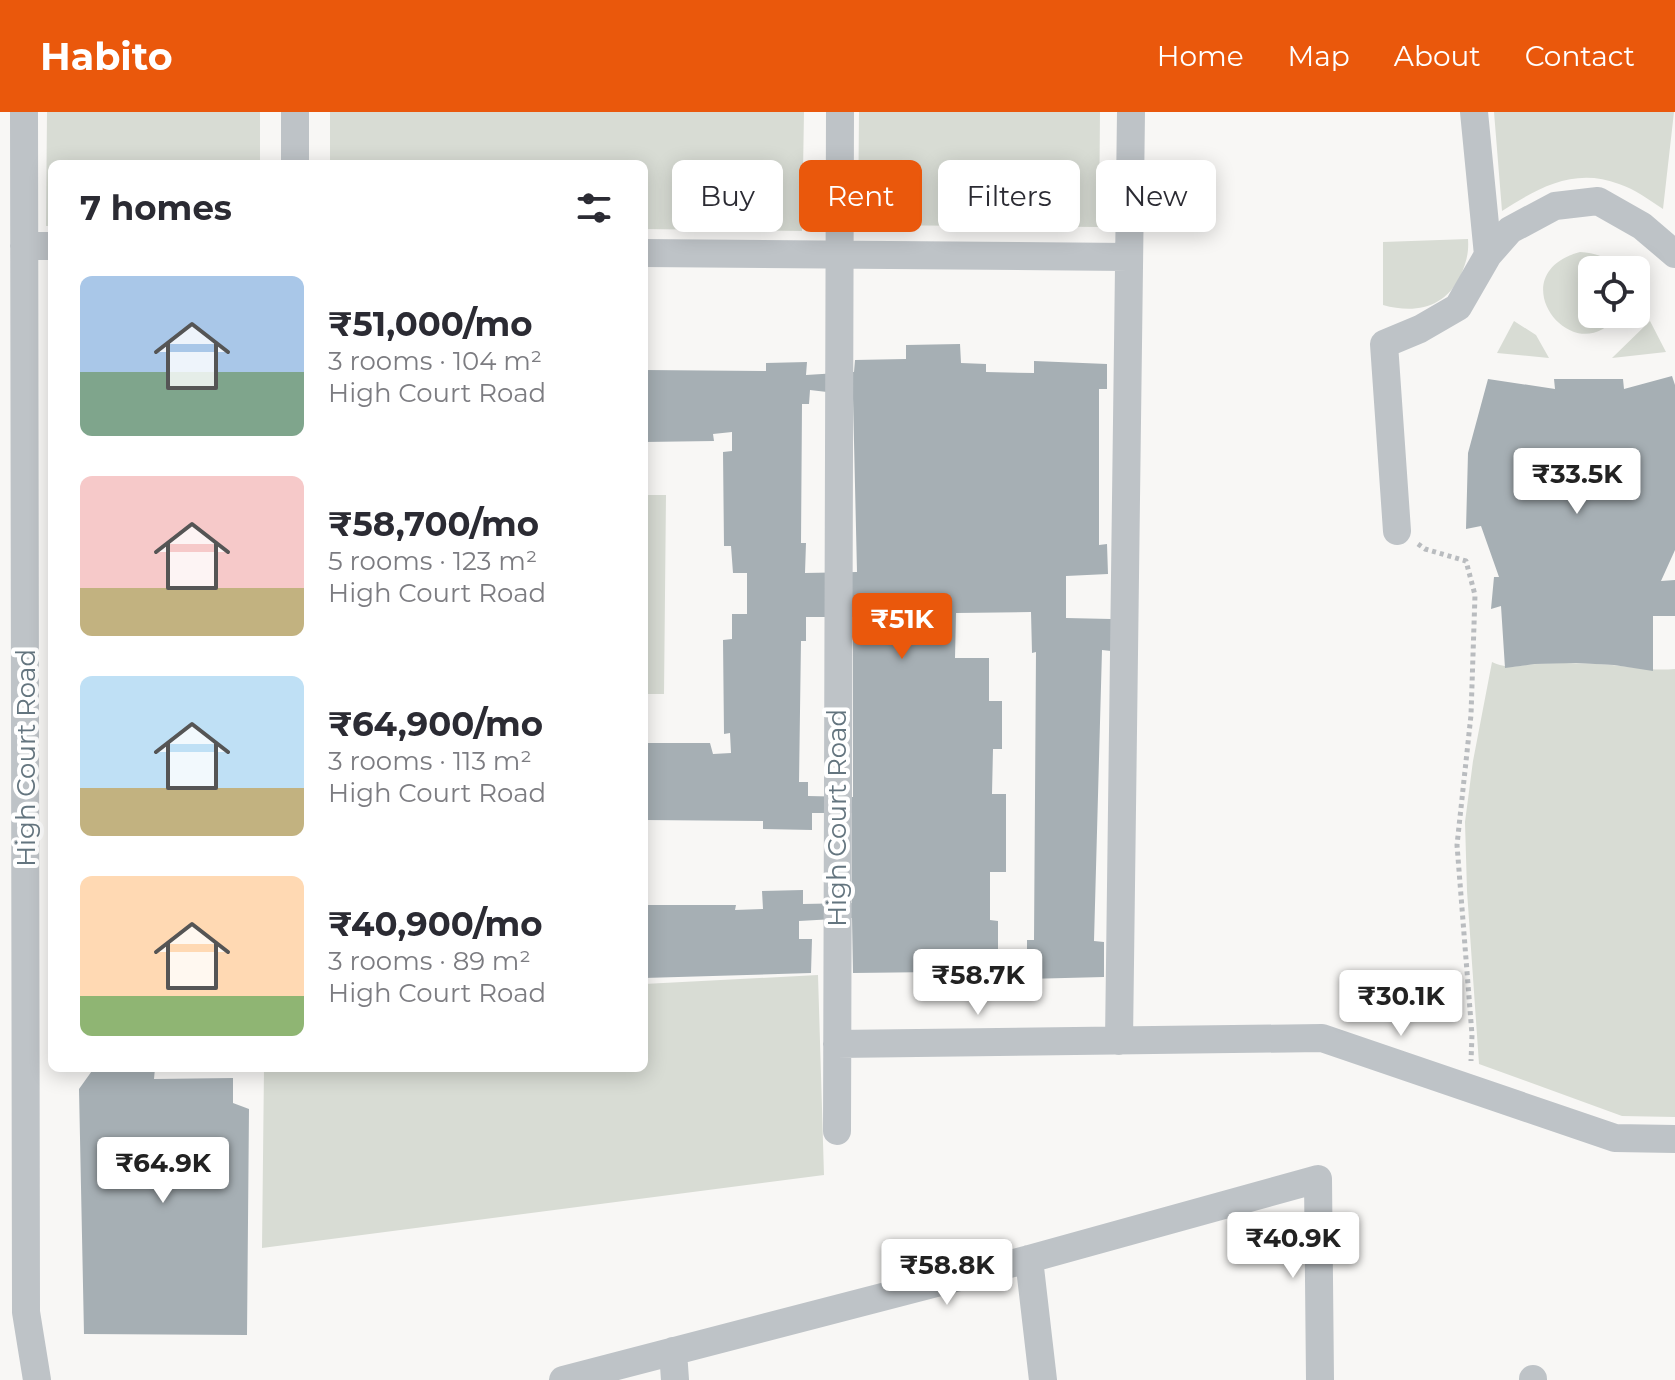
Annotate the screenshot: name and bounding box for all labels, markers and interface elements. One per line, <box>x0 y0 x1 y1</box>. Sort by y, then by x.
text: Habito <box>40 33 173 80</box>
text: Home <box>1157 39 1244 73</box>
text: Map <box>1288 39 1350 73</box>
text: About <box>1394 39 1481 73</box>
text: Contact <box>1525 39 1635 73</box>
chip: Buy <box>672 160 783 232</box>
chip: Rent <box>799 160 922 232</box>
chip: Filters <box>938 160 1080 232</box>
chip: New <box>1096 160 1216 232</box>
icon: filters <box>572 186 616 230</box>
text: 7 homes <box>80 187 232 229</box>
map controls <box>1578 256 1650 328</box>
button: locate <box>1578 256 1650 328</box>
text: ₹51,000/mo <box>328 303 532 345</box>
icon: home <box>144 308 240 404</box>
text: 3 rooms · 104 m² <box>328 345 542 377</box>
text: High Court Road <box>328 377 546 409</box>
pin: ₹33.5K <box>1512 448 1642 516</box>
text: ₹33.5K <box>1531 458 1623 490</box>
text: ₹58,700/mo <box>328 503 539 545</box>
icon: home <box>144 508 240 604</box>
text: 5 rooms · 123 m² <box>328 545 537 577</box>
text: High Court Road <box>328 577 546 609</box>
pin: ₹51K <box>855 593 949 661</box>
text: ₹51K <box>870 603 934 635</box>
street label: High Court Road <box>10 649 42 867</box>
text: ₹64,900/mo <box>328 703 543 745</box>
icon: home <box>144 708 240 804</box>
street label: High Court Road <box>821 709 853 927</box>
text: 3 rooms · 113 m² <box>328 745 532 777</box>
text: High Court Road <box>328 777 546 809</box>
text: ₹40,900/mo <box>328 903 542 945</box>
icon: home <box>144 908 240 1004</box>
text: 3 rooms · 89 m² <box>328 945 531 977</box>
pin: ₹58.7K <box>913 949 1043 1017</box>
text: ₹58.7K <box>931 959 1025 991</box>
pin: ₹30.1K <box>1336 970 1466 1038</box>
text: High Court Road <box>328 977 546 1009</box>
text: ₹30.1K <box>1357 980 1445 1012</box>
pin: ₹64.9K <box>98 1137 228 1205</box>
text: ₹64.9K <box>115 1147 211 1179</box>
pin: ₹40.9K <box>1228 1212 1358 1280</box>
text: ₹40.9K <box>1245 1222 1341 1254</box>
pin: ₹58.8K <box>882 1239 1012 1307</box>
text: ₹58.8K <box>899 1249 995 1281</box>

